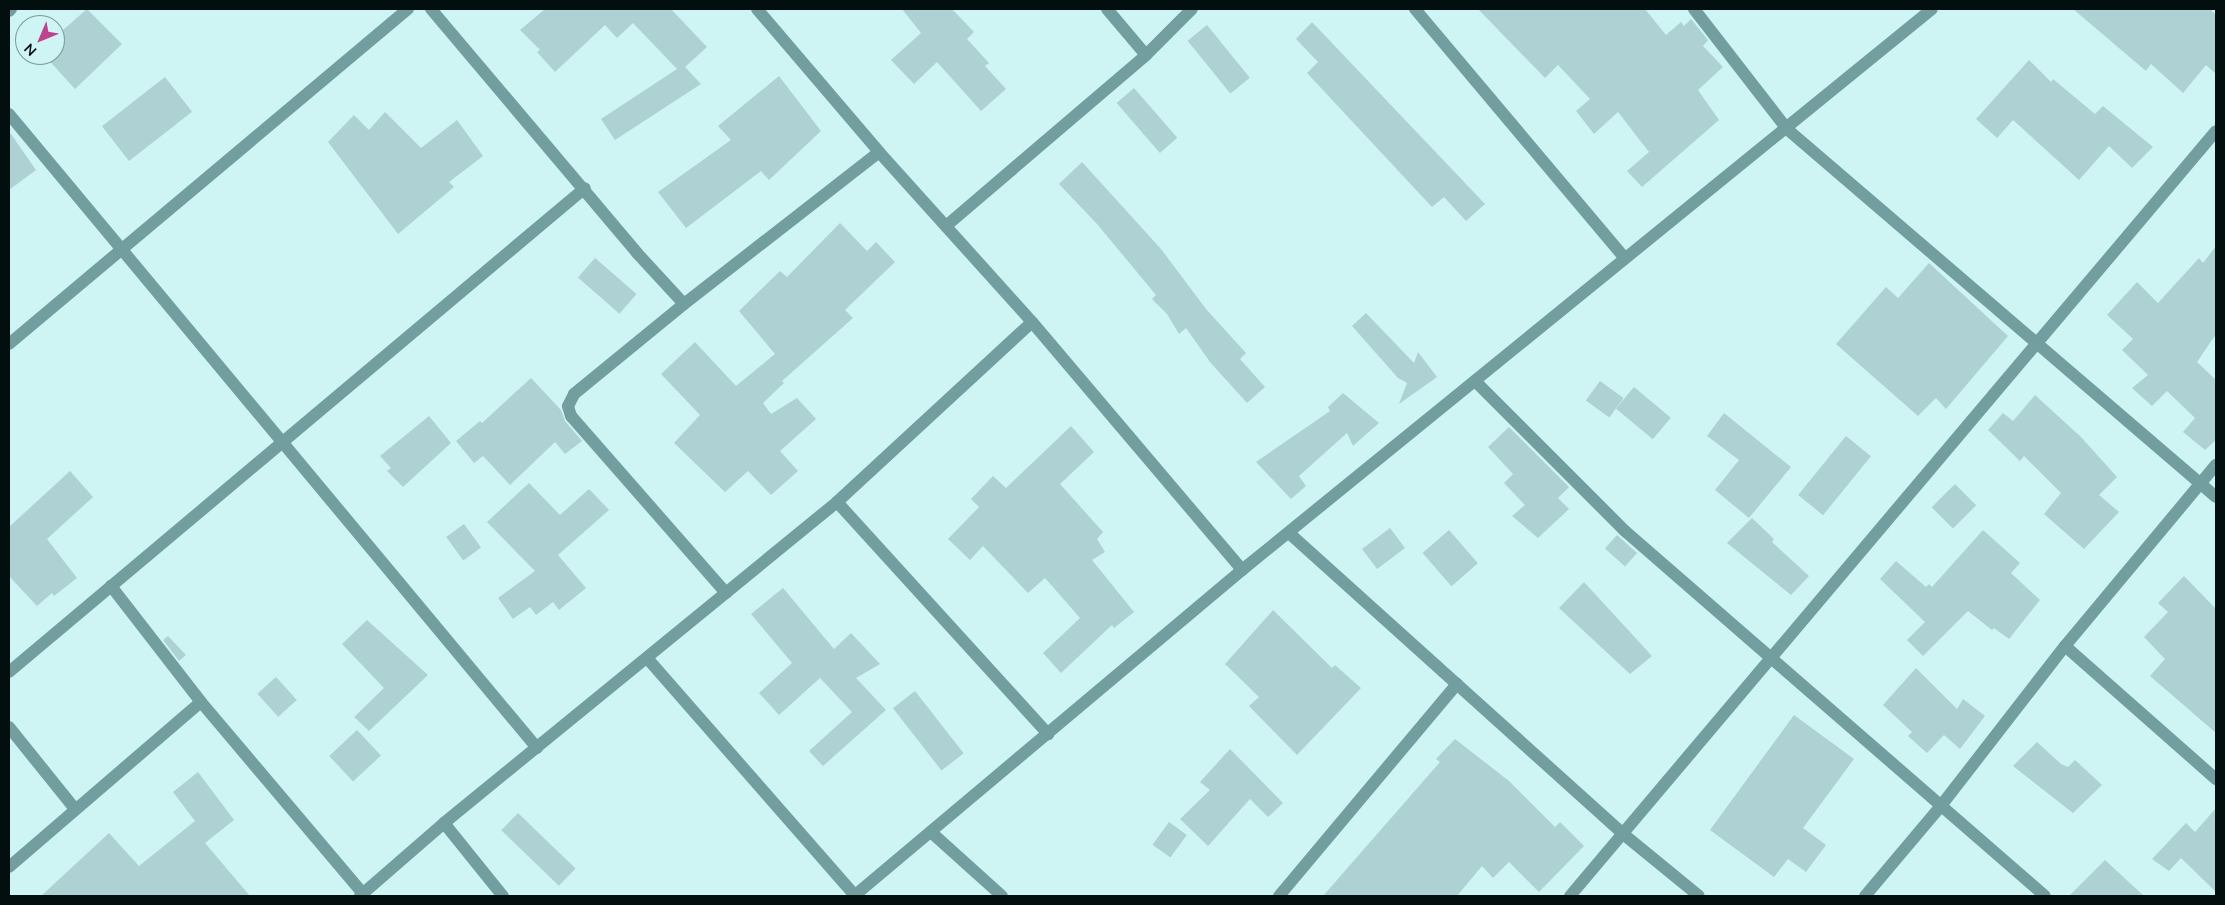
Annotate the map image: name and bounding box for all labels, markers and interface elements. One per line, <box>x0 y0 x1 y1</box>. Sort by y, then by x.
north arrow <box>15 15 65 65</box>
text: N <box>20 40 40 60</box>

